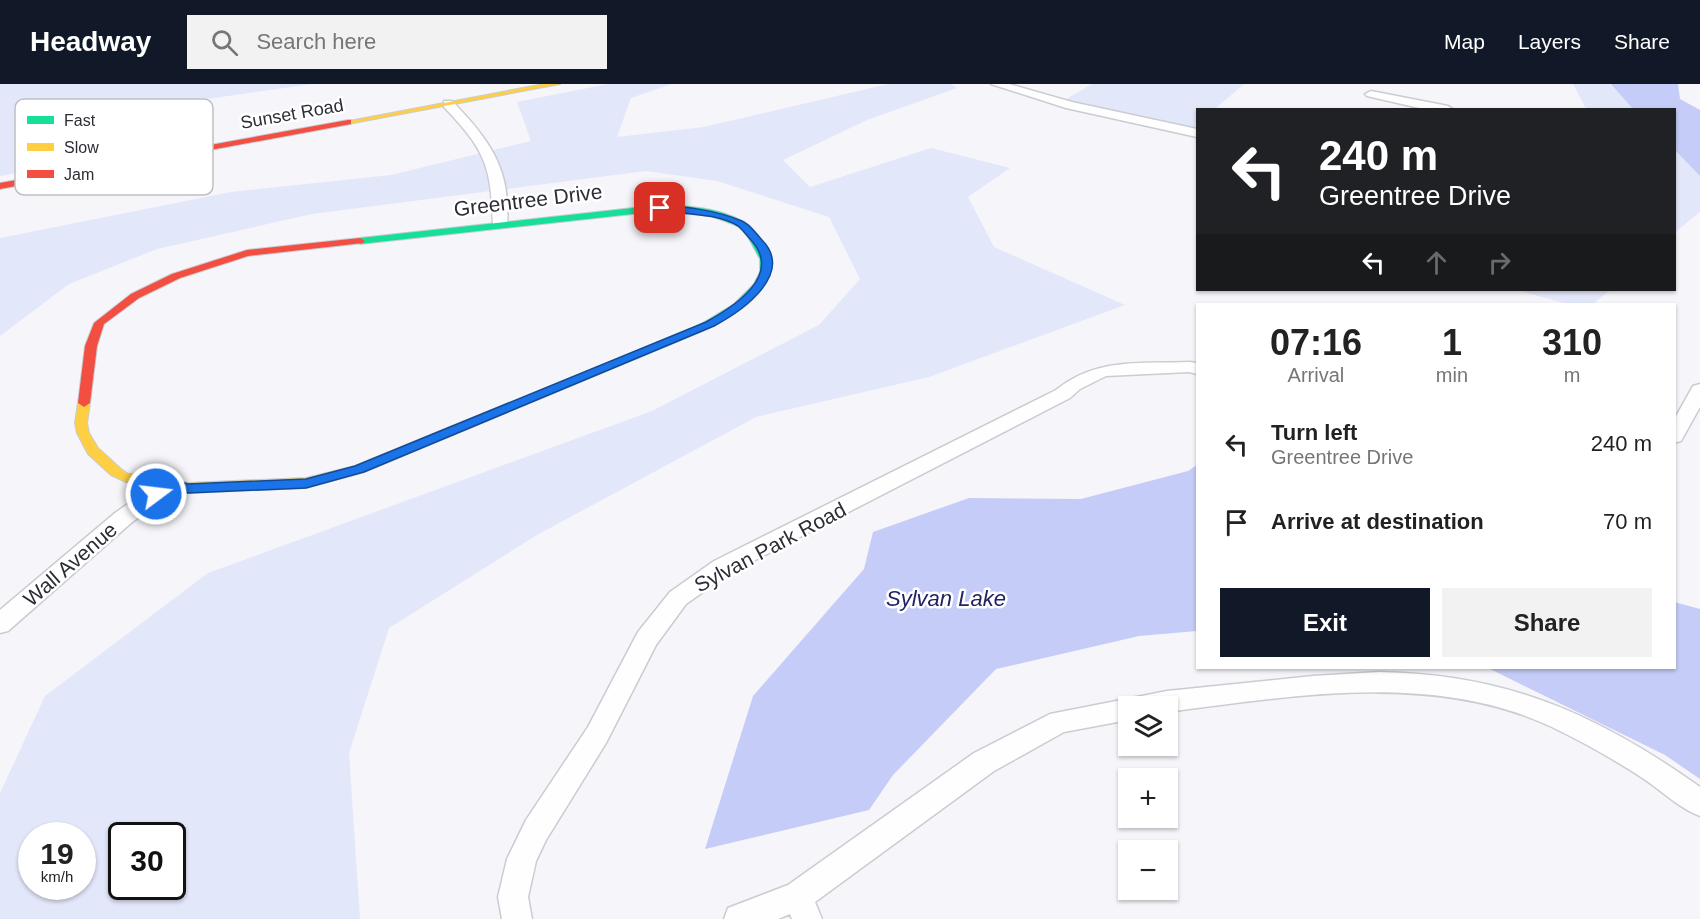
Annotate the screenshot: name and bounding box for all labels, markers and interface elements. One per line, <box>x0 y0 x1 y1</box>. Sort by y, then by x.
search box <box>187 15 607 69</box>
text: Headway <box>30 26 151 57</box>
icon: search <box>208 26 241 59</box>
text: Search here <box>256 29 376 54</box>
text: Map <box>1444 30 1485 53</box>
text: Layers <box>1518 30 1581 53</box>
text: Share <box>1614 30 1670 53</box>
street label: Sunset Road <box>239 95 345 133</box>
legend <box>15 99 213 195</box>
text: Fast <box>64 112 96 129</box>
icon: left <box>1220 132 1298 210</box>
text: 240 m <box>1319 132 1438 179</box>
text: Slow <box>64 139 99 156</box>
text: Jam <box>64 166 94 183</box>
street label: Greentree Drive <box>452 179 604 221</box>
text: Greentree Drive <box>1319 181 1511 211</box>
pin <box>634 182 685 233</box>
icon: arrive <box>643 191 676 224</box>
icon: left <box>1357 246 1390 279</box>
icon: ahead <box>1420 246 1453 279</box>
icon: right <box>1483 246 1516 279</box>
text: 07:16 <box>1270 322 1362 363</box>
text: 1 <box>1442 322 1462 363</box>
text: 310 <box>1542 322 1602 363</box>
text: Arrival <box>1288 364 1344 386</box>
text: min <box>1436 364 1468 386</box>
text: m <box>1564 364 1580 386</box>
text: Turn left <box>1271 420 1357 445</box>
icon: left <box>1220 428 1253 461</box>
text: 240 m <box>1591 431 1652 456</box>
text: Greentree Drive <box>1271 446 1413 468</box>
position arrow <box>124 462 188 526</box>
street label: Sylvan Park Road <box>690 497 850 597</box>
icon: arrive <box>1220 506 1253 539</box>
text: Arrive at destination <box>1271 509 1484 534</box>
text: 70 m <box>1603 509 1652 534</box>
street label: Wall Avenue <box>19 517 121 611</box>
water label: Sylvan Lake <box>886 586 1006 611</box>
button: Exit <box>1220 588 1430 657</box>
button: Share <box>1442 588 1652 657</box>
map controls <box>1118 696 1178 900</box>
button: layers <box>1118 696 1178 756</box>
button: + <box>1118 768 1178 828</box>
speed limit sign: 30 <box>108 822 186 900</box>
text: 19 <box>40 837 74 870</box>
button: − <box>1118 840 1178 900</box>
text: km/h <box>41 868 73 885</box>

